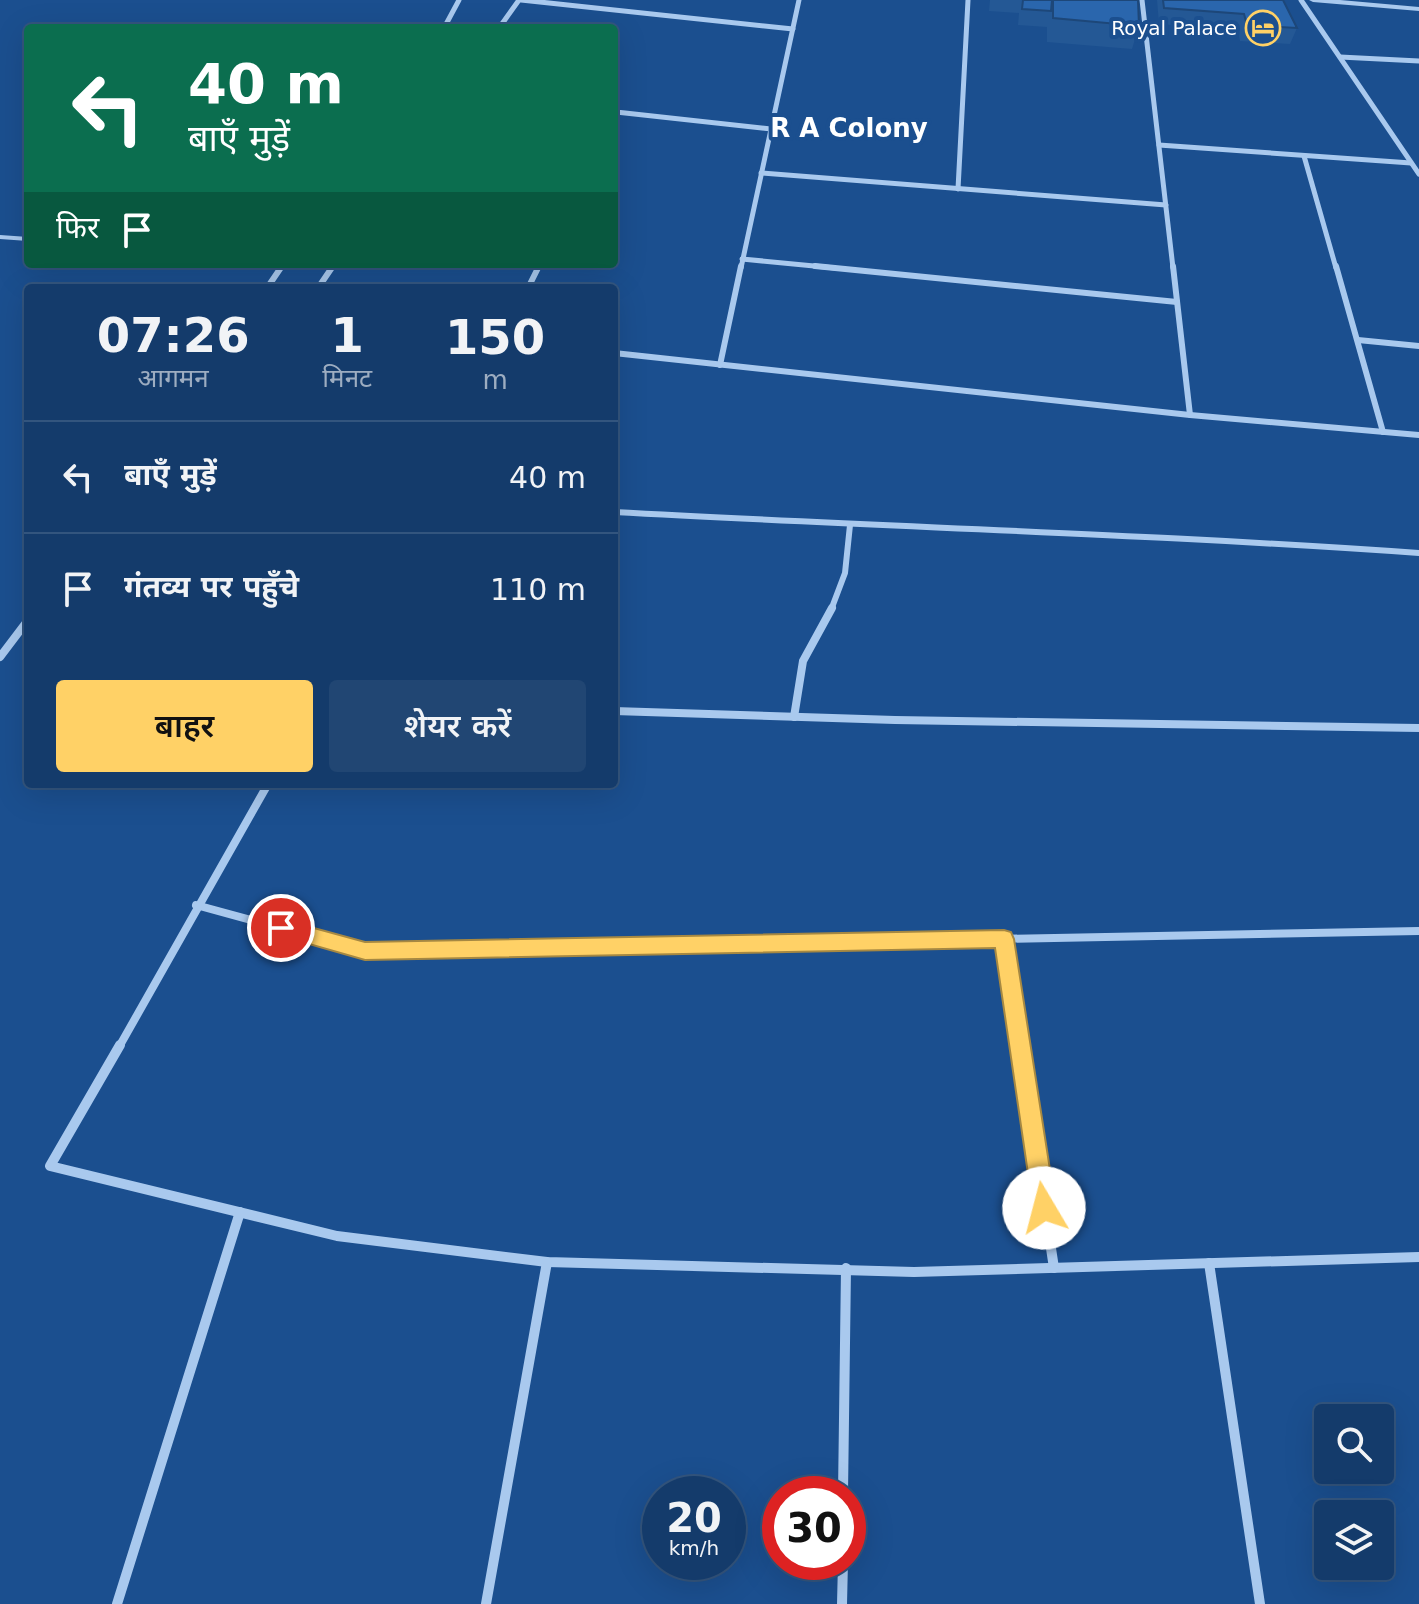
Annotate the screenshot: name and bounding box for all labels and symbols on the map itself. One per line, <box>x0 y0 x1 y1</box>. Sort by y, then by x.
hotel icon: Royal Palace <box>1244 9 1282 47</box>
place label: Royal Palace <box>1111 16 1237 40</box>
district label: R A Colony <box>770 113 928 143</box>
pin <box>247 894 315 962</box>
position arrow <box>1002 1166 1086 1250</box>
speed limit sign: 30 <box>762 1476 866 1580</box>

